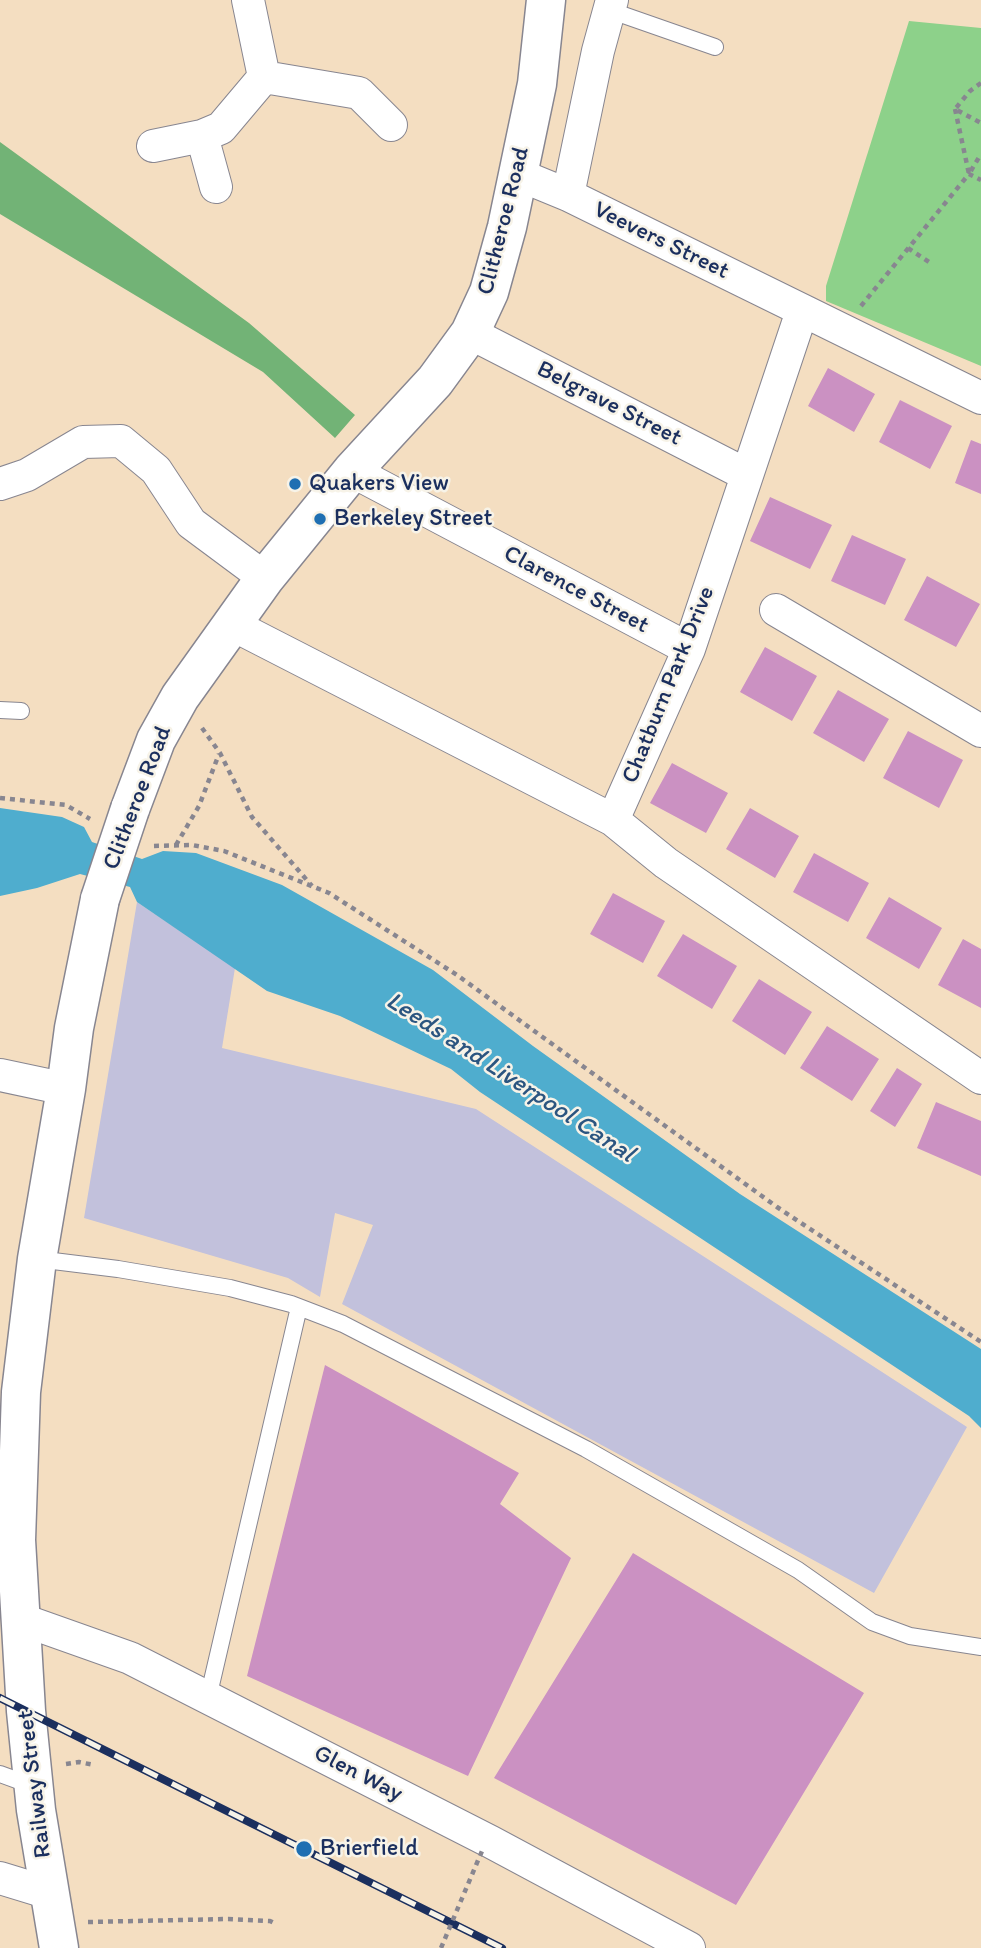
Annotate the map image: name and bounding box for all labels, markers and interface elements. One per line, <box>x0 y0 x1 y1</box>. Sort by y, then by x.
street label: Clitheroe Road <box>472 144 536 298</box>
street label: Veevers Street <box>588 196 734 286</box>
street label: Belgrave Street <box>532 355 686 453</box>
place label: Quakers View <box>309 470 449 498</box>
marker: Quakers View <box>287 476 303 492</box>
place label: Berkeley Street <box>334 505 493 533</box>
marker: Berkeley Street <box>312 511 328 527</box>
street label: Clarence Street <box>498 540 654 640</box>
street label: Chatburn Park Drive <box>616 582 722 788</box>
street label: Clitheroe Road <box>97 722 179 874</box>
water label: Leeds and Liverpool Canal <box>380 986 640 1170</box>
street label: Railway Street <box>12 1708 58 1860</box>
street label: Glen Way <box>309 1739 407 1809</box>
place label: Brierfield <box>320 1835 418 1863</box>
marker: Brierfield <box>294 1839 314 1859</box>

